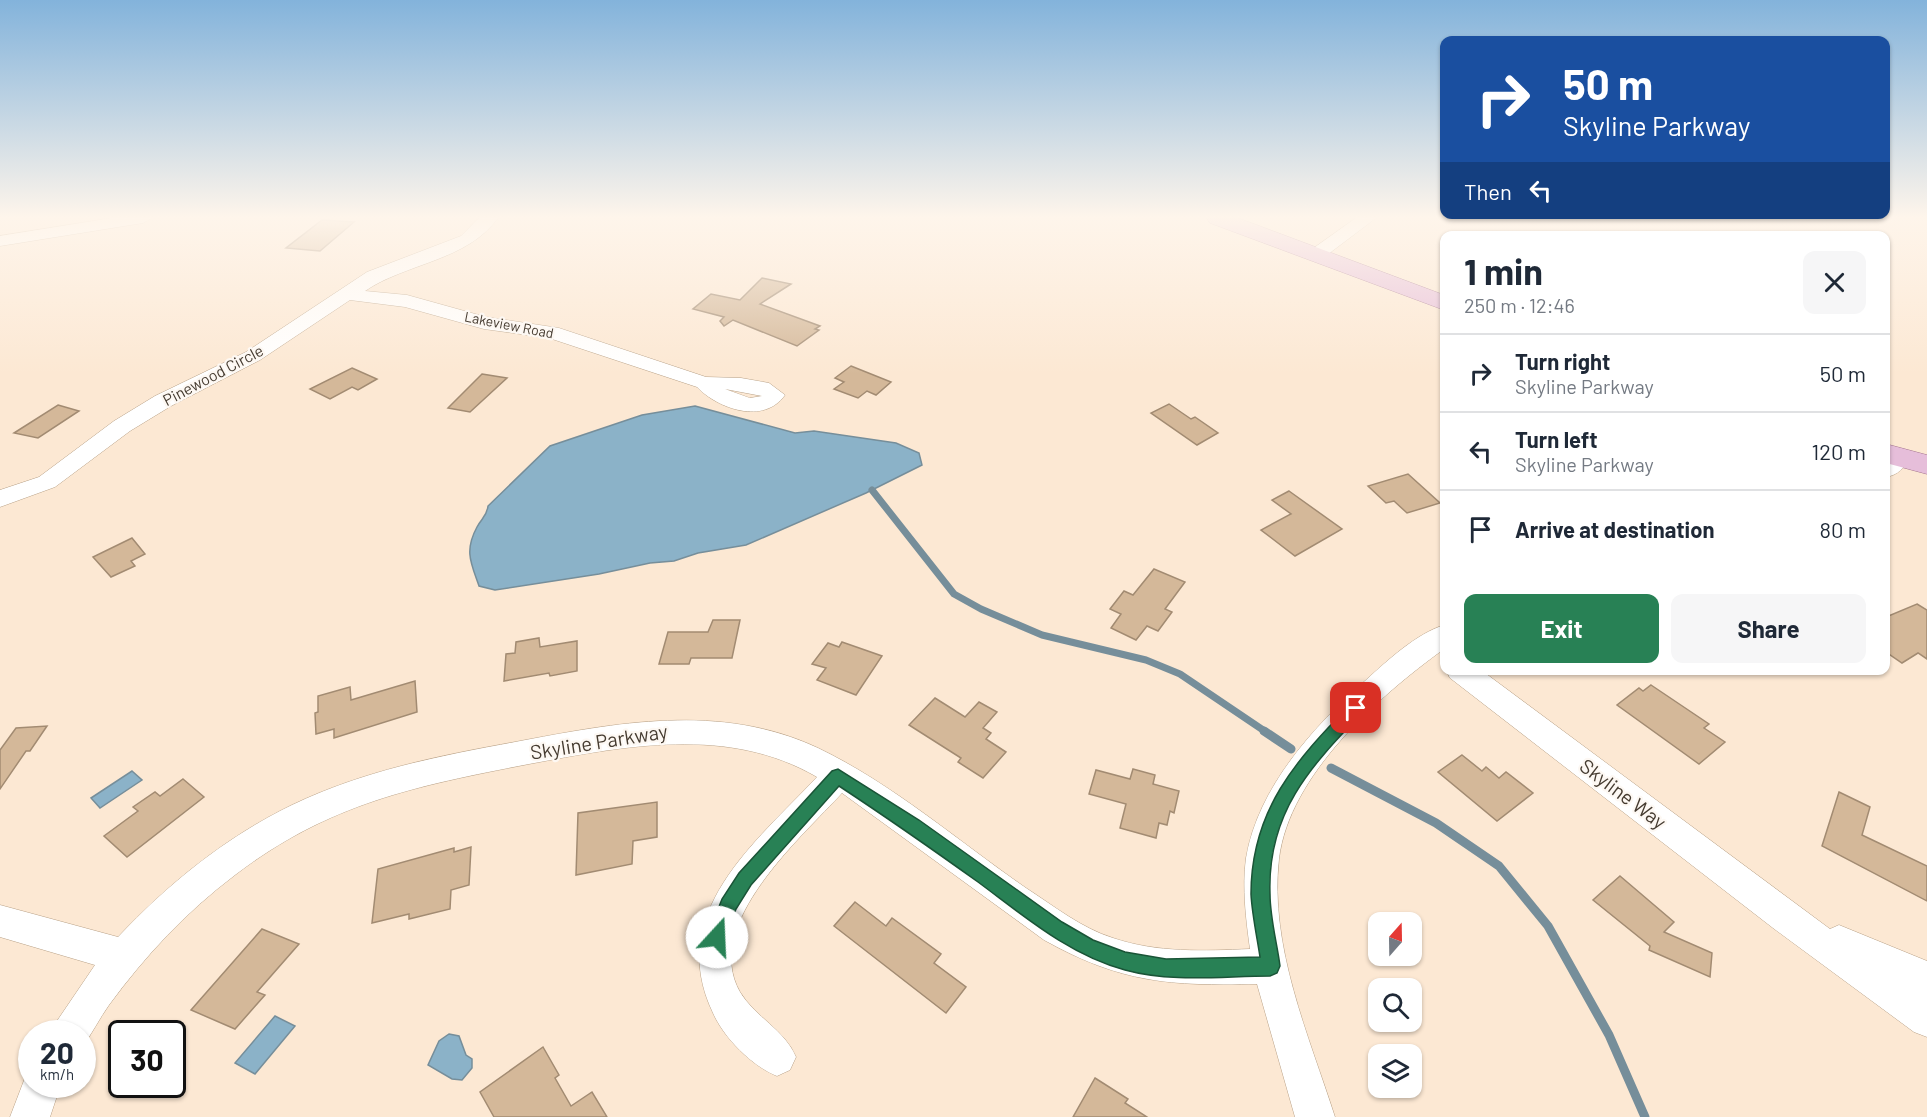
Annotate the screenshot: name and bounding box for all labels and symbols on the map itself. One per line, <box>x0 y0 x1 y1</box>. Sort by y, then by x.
street label: Lakeview Road <box>463 308 555 341</box>
street label: Pinewood Circle <box>159 340 266 409</box>
pin <box>1330 682 1381 733</box>
street label: Skyline Parkway <box>528 718 669 764</box>
street label: Skyline Way <box>1576 753 1672 833</box>
position arrow <box>685 905 749 969</box>
north arrow <box>1368 912 1422 966</box>
speed limit sign: 30 <box>108 1020 186 1098</box>

